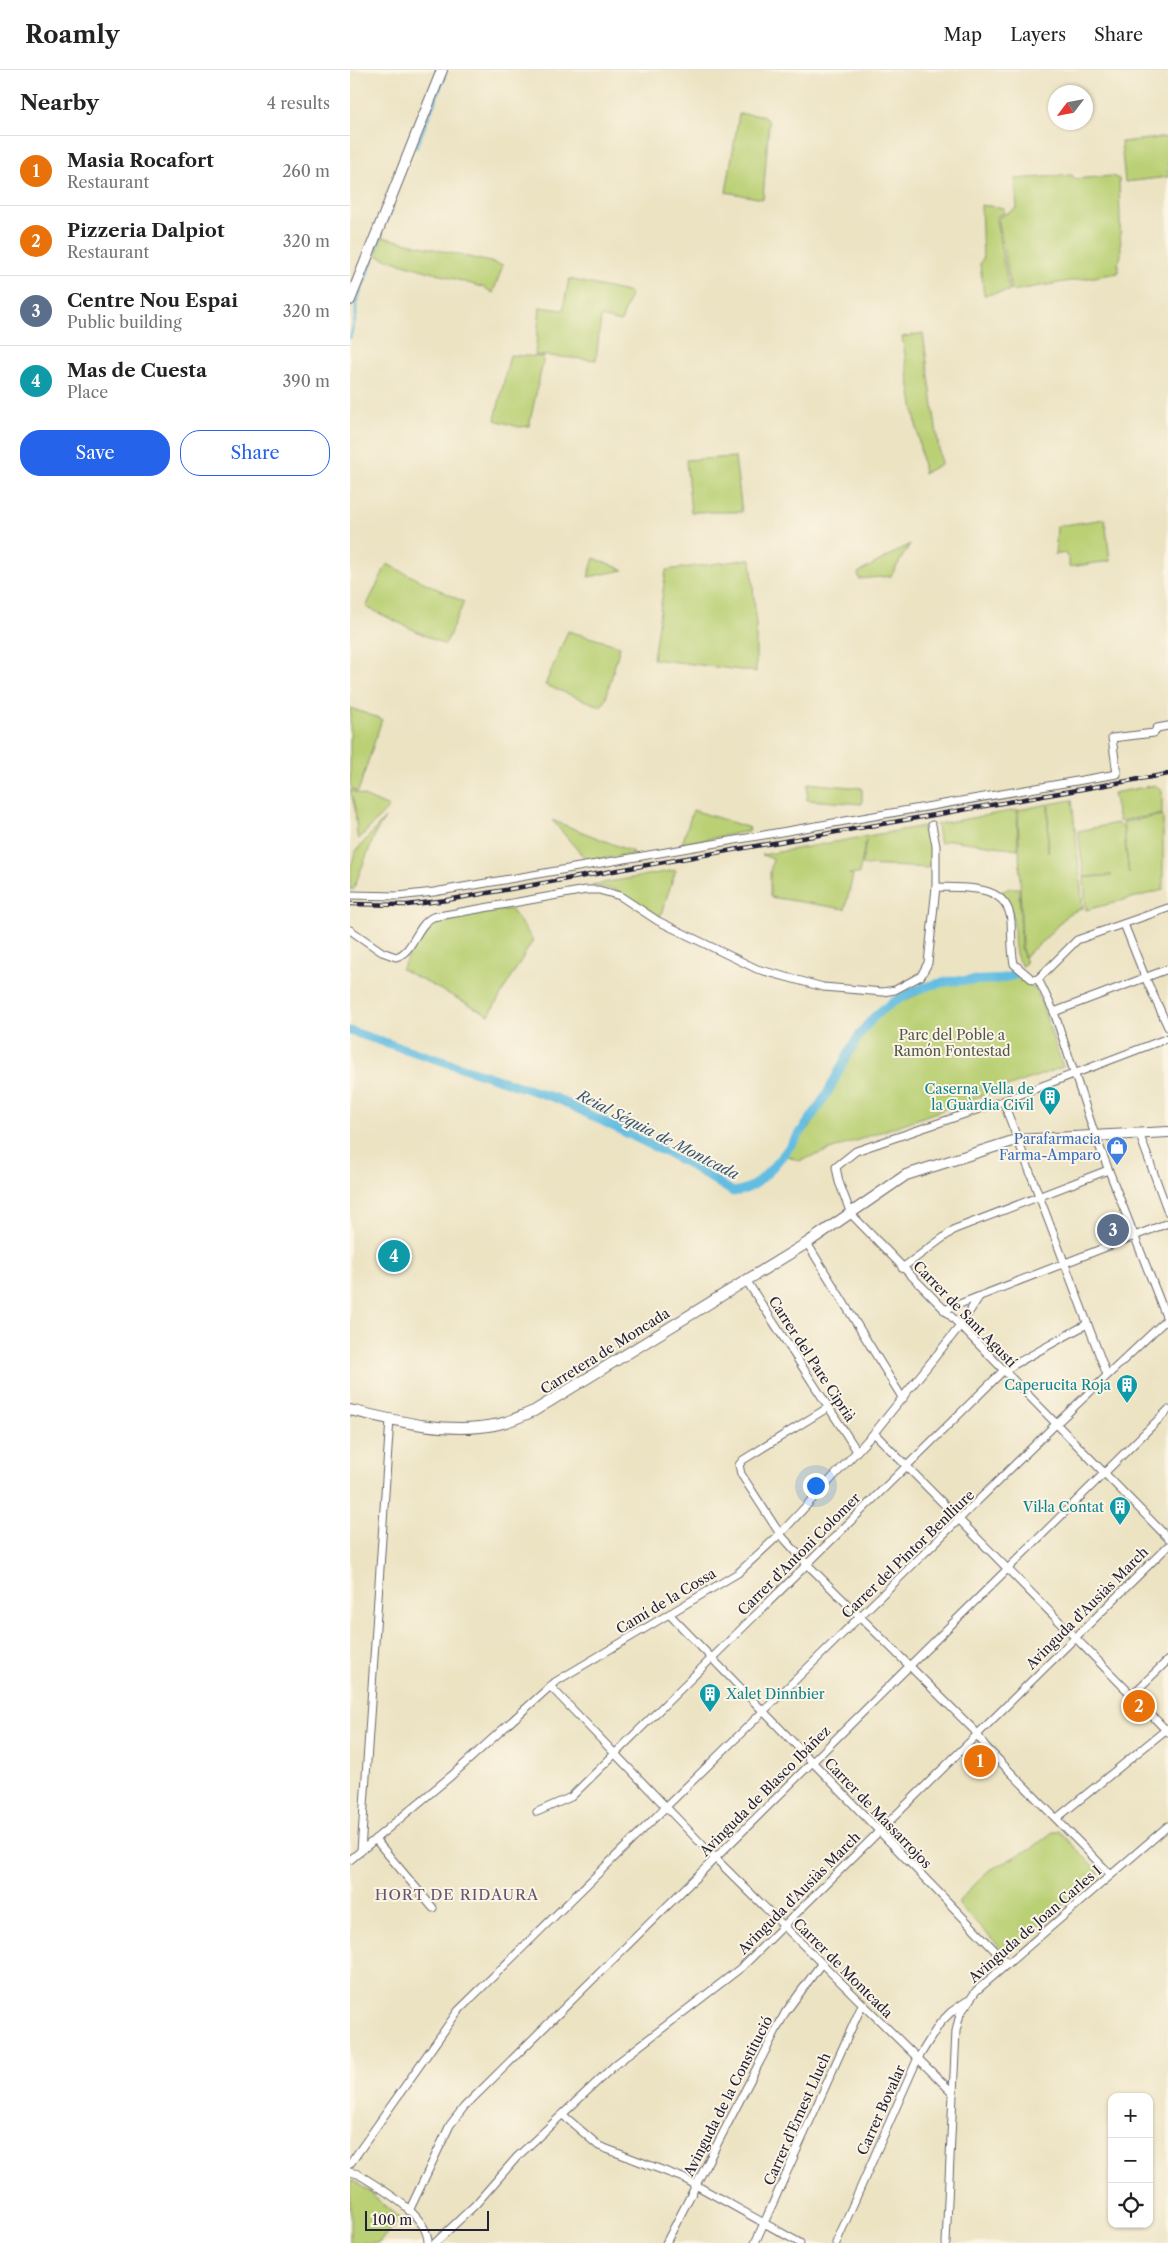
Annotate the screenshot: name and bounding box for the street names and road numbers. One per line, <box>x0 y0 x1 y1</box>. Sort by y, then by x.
street label: Carrer de Sant Agustí <box>909 1257 1021 1371</box>
street label: Carrer del Pare Ciprià <box>765 1293 860 1426</box>
street label: Carretera de Moncada <box>537 1304 674 1398</box>
street label: Carrer del Pintor Benlliure <box>838 1486 978 1622</box>
street label: Carrer d'Antoni Colomer <box>734 1489 864 1619</box>
street label: Avinguda d'Ausiàs March <box>1021 1543 1152 1674</box>
street label: Camí de la Cossa <box>613 1564 720 1638</box>
street label: Avinguda de Blasco Ibáñez <box>695 1722 834 1861</box>
street label: Carrer de Massarrojos <box>820 1754 936 1872</box>
street label: Avinguda d'Ausiàs March <box>733 1828 864 1959</box>
street label: Avinguda de Joan Carles I <box>964 1861 1105 1987</box>
street label: Carrer de Montcada <box>789 1914 897 2022</box>
street label: Avinguda de la Constitució <box>679 2013 776 2180</box>
street label: Carrer d'Ernest Lluch <box>760 2050 834 2188</box>
street label: Carrer Bovalar <box>853 2062 909 2158</box>

